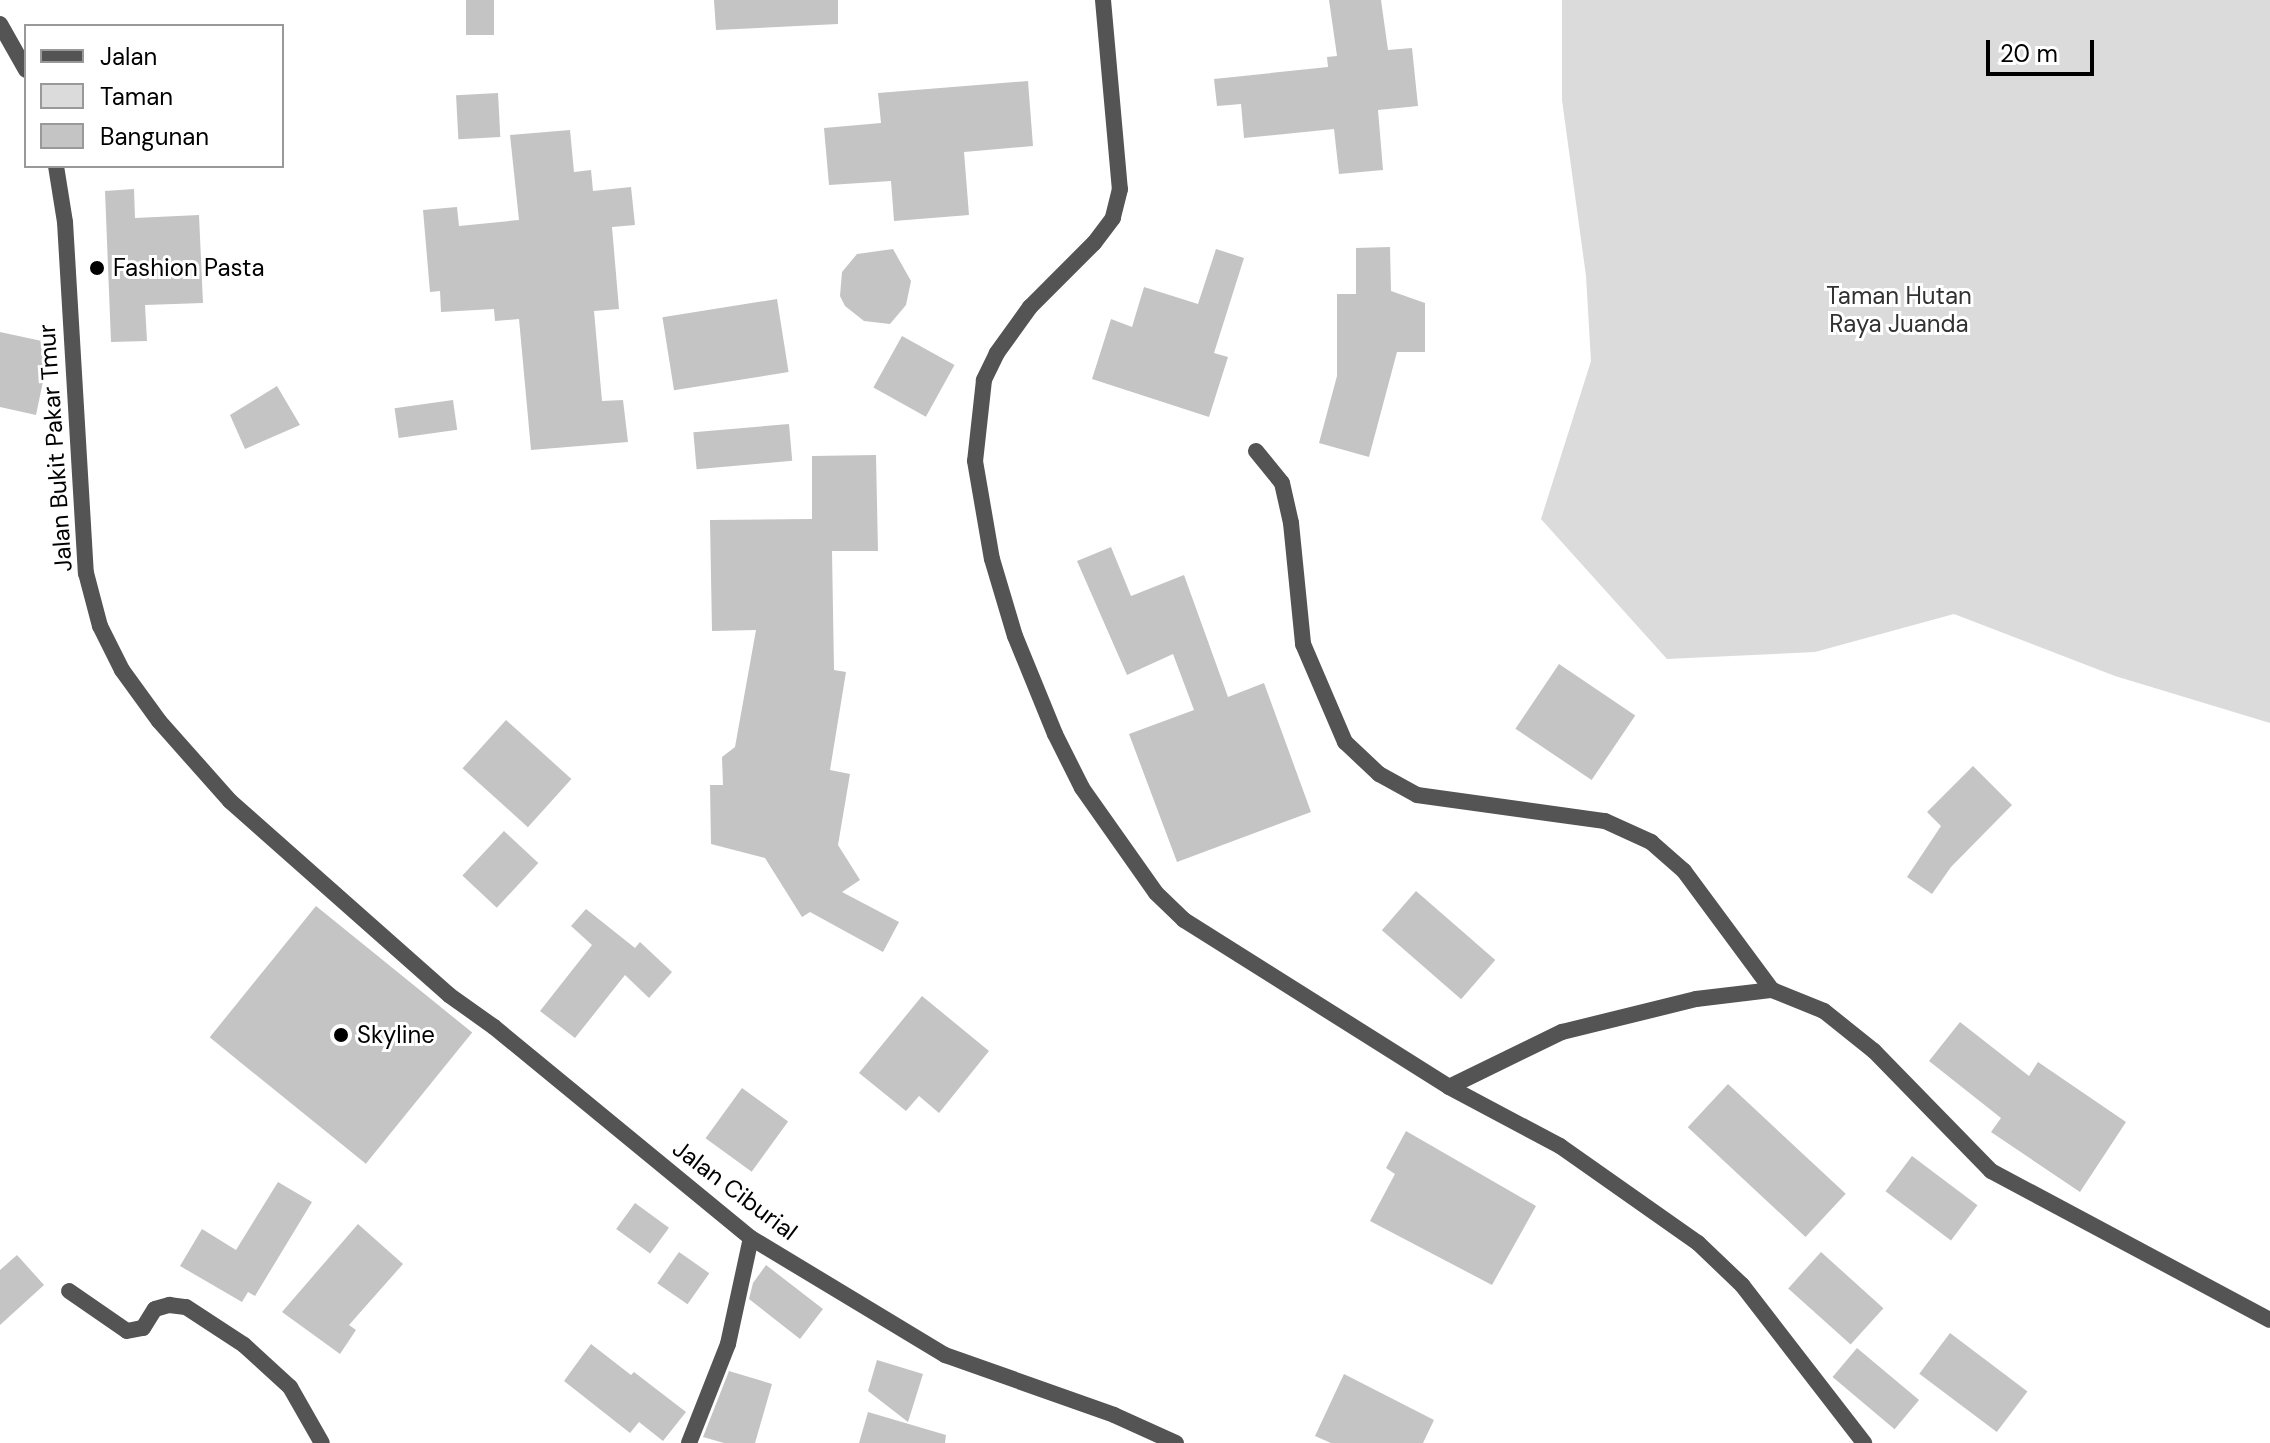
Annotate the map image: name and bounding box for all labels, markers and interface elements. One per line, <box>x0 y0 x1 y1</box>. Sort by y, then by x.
legend <box>24 24 284 168</box>
scale bar <box>1990 24 2098 74</box>
text: 20 m <box>2000 38 2058 69</box>
text: Jalan <box>100 41 157 72</box>
text: Taman <box>100 81 173 112</box>
text: Bangunan <box>100 121 209 152</box>
place label: Fashion Pasta <box>113 254 264 282</box>
marker: Fashion Pasta <box>88 259 106 277</box>
park label: Taman Hutan Raya Juanda <box>1826 282 1972 338</box>
street label: Jalan Bukit Pakar Tmur <box>32 323 78 573</box>
place label: Skyline <box>357 1021 435 1049</box>
marker: Skyline <box>332 1026 350 1044</box>
street label: Jalan Ciburial <box>667 1134 803 1246</box>

